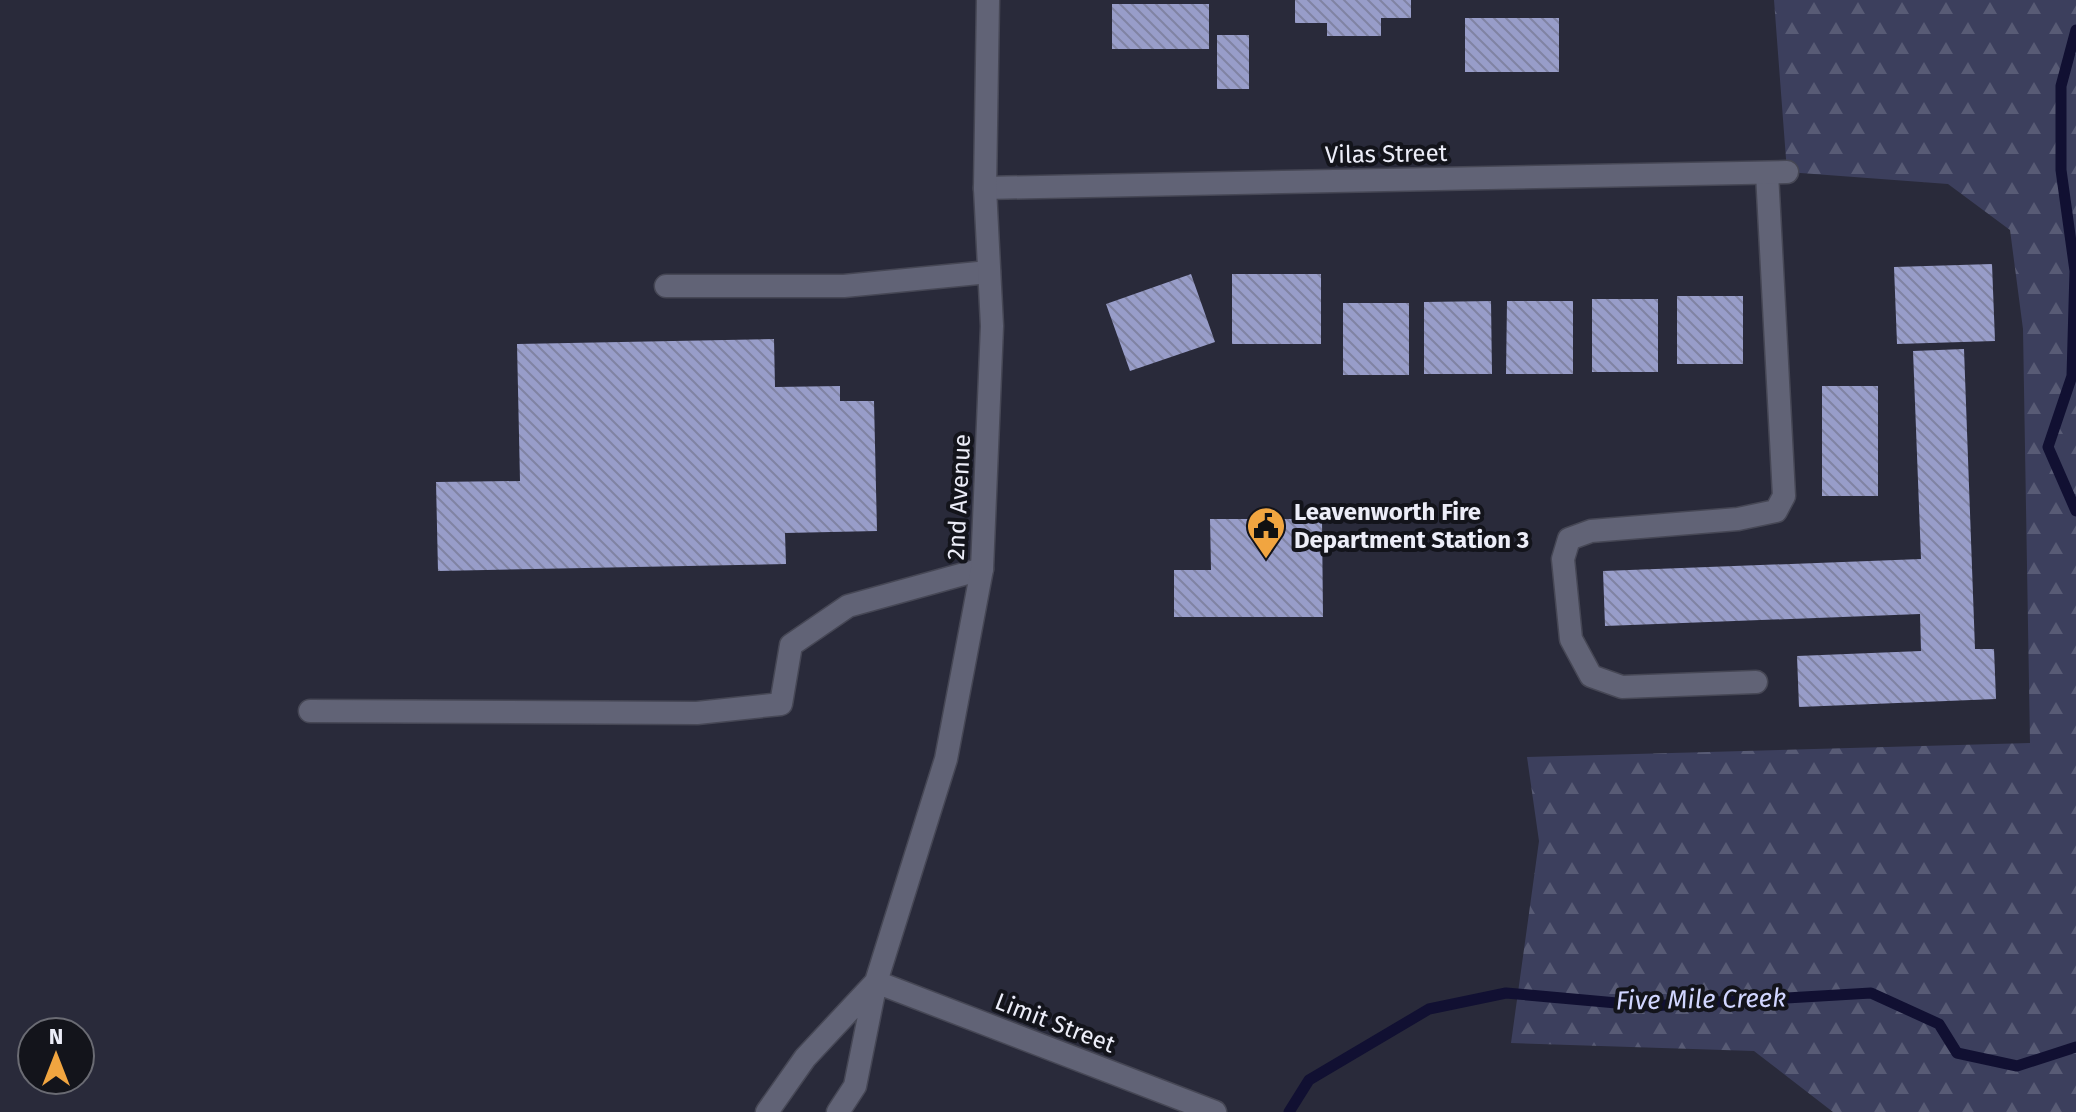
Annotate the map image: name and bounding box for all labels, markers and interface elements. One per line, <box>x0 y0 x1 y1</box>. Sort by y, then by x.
street label: Vilas Street <box>1324 139 1448 169</box>
street label: 2nd Avenue <box>942 433 976 561</box>
place label: Leavenworth Fire Department Station 3 <box>1294 498 1529 554</box>
public building icon: Leavenworth Fire Department Station 3 <box>1245 505 1287 560</box>
water label: Five Mile Creek <box>1615 983 1787 1016</box>
street label: Limit Street <box>991 987 1119 1059</box>
north arrow <box>16 1016 96 1096</box>
text: N <box>49 1023 63 1050</box>

